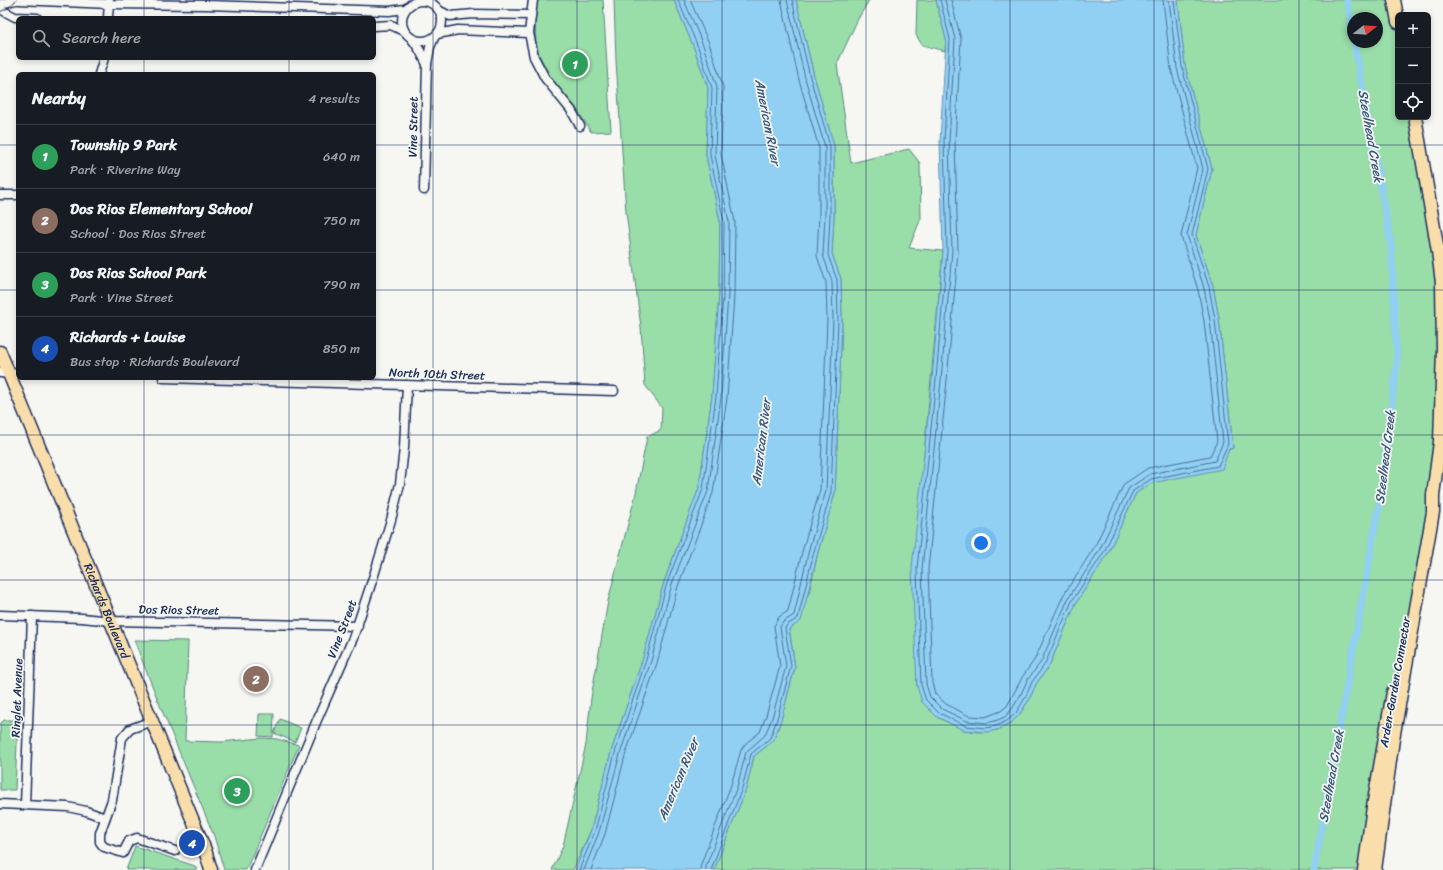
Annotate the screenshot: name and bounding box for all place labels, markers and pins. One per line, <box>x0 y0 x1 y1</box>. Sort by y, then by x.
pin: 1 <box>562 49 588 79</box>
pin: 2 <box>243 664 269 694</box>
pin: 3 <box>224 776 250 806</box>
pin: 4 <box>179 828 205 858</box>

